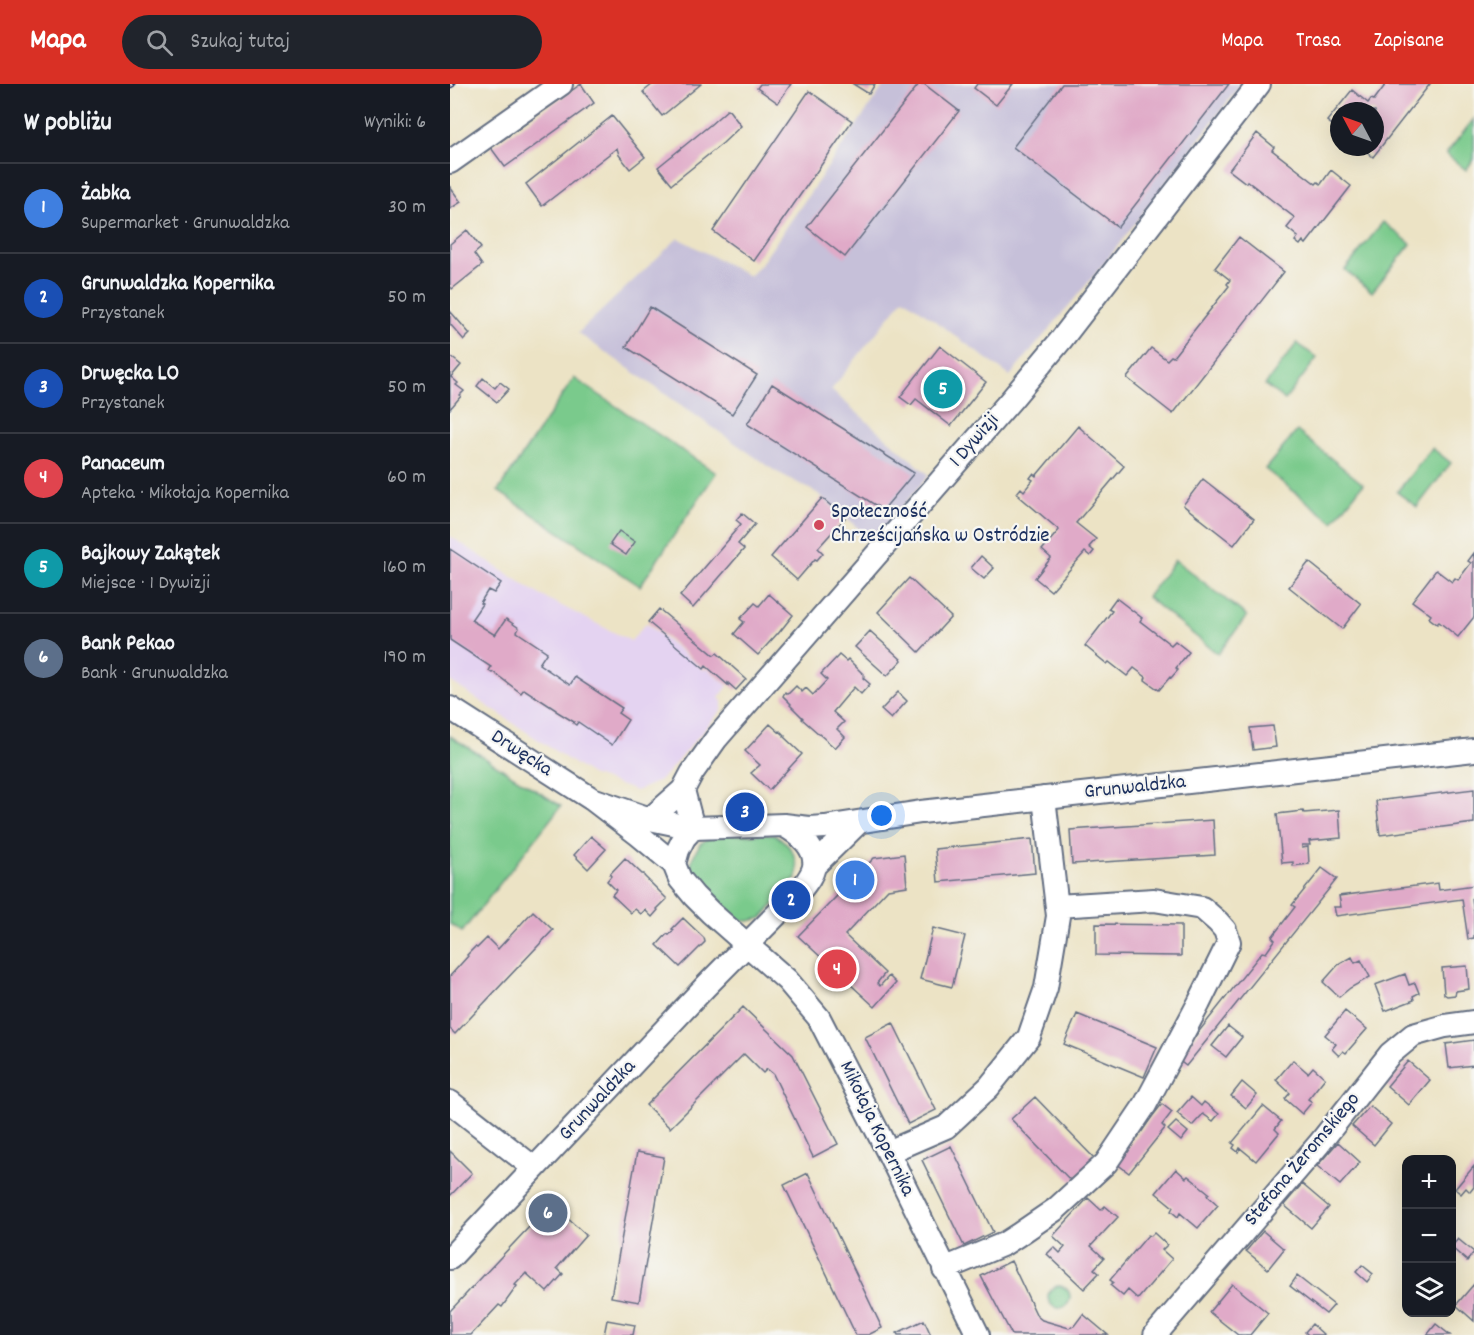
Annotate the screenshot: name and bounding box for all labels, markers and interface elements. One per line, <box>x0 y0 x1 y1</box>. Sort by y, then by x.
search box <box>122 15 542 69</box>
text: Mapa <box>30 22 86 62</box>
icon: search <box>143 26 176 59</box>
text: Szukaj tutaj <box>191 27 290 58</box>
text: Mapa <box>1221 27 1263 57</box>
text: Trasa <box>1296 27 1341 57</box>
text: Zapisane <box>1374 27 1444 57</box>
north arrow <box>1330 102 1384 156</box>
text: W pobliżu <box>24 105 112 142</box>
text: Wyniki: 6 <box>364 109 426 137</box>
text: Żabka <box>81 179 130 210</box>
text: 1 <box>41 194 46 222</box>
text: 30 m <box>388 194 426 222</box>
text: Supermarket · Grunwaldzka <box>81 210 290 238</box>
text: Grunwaldzka Kopernika <box>81 269 274 300</box>
text: 2 <box>39 284 48 312</box>
text: 50 m <box>388 284 426 312</box>
text: Przystanek <box>81 300 165 328</box>
text: Drwęcka LO <box>81 359 179 390</box>
pin: 5 <box>924 366 962 412</box>
text: 3 <box>39 374 48 402</box>
text: 50 m <box>388 374 426 402</box>
text: Przystanek <box>81 390 165 418</box>
street label: 1 Dywizji <box>943 407 1007 475</box>
text: Panaceum <box>81 449 165 480</box>
text: 4 <box>39 464 48 492</box>
text: 60 m <box>387 464 426 492</box>
text: Apteka · Mikołaja Kopernika <box>81 480 289 508</box>
place label: Społeczność Chrześcijańska w Ostródzie <box>831 498 1050 552</box>
marker: Społeczność Chrześcijańska w Ostródzie <box>812 518 826 532</box>
text: Bajkowy Zakątek <box>81 539 220 570</box>
text: 5 <box>39 554 48 582</box>
text: 160 m <box>383 554 426 582</box>
text: Miejsce · 1 Dywizji <box>81 570 210 598</box>
text: Bank Pekao <box>81 629 175 660</box>
text: 6 <box>39 644 48 672</box>
text: 190 m <box>383 644 426 672</box>
text: Bank · Grunwaldzka <box>81 660 228 688</box>
street label: Drwęcka <box>484 723 559 786</box>
street label: Grunwaldzka <box>1083 768 1188 808</box>
pin: 3 <box>726 790 764 834</box>
your location <box>867 801 896 830</box>
pin: 1 <box>836 858 874 902</box>
pin: 2 <box>772 878 810 922</box>
pin: 4 <box>818 946 856 992</box>
street label: Grunwaldzka <box>552 1053 644 1148</box>
street label: Mikołaja Kopernika <box>830 1056 922 1203</box>
street label: Stefana Żeromskiego <box>1238 1086 1368 1234</box>
map controls <box>1402 1155 1456 1317</box>
button: + <box>1402 1155 1456 1209</box>
pin: 6 <box>528 1190 568 1236</box>
button: − <box>1402 1209 1456 1263</box>
button: layers <box>1402 1263 1456 1317</box>

